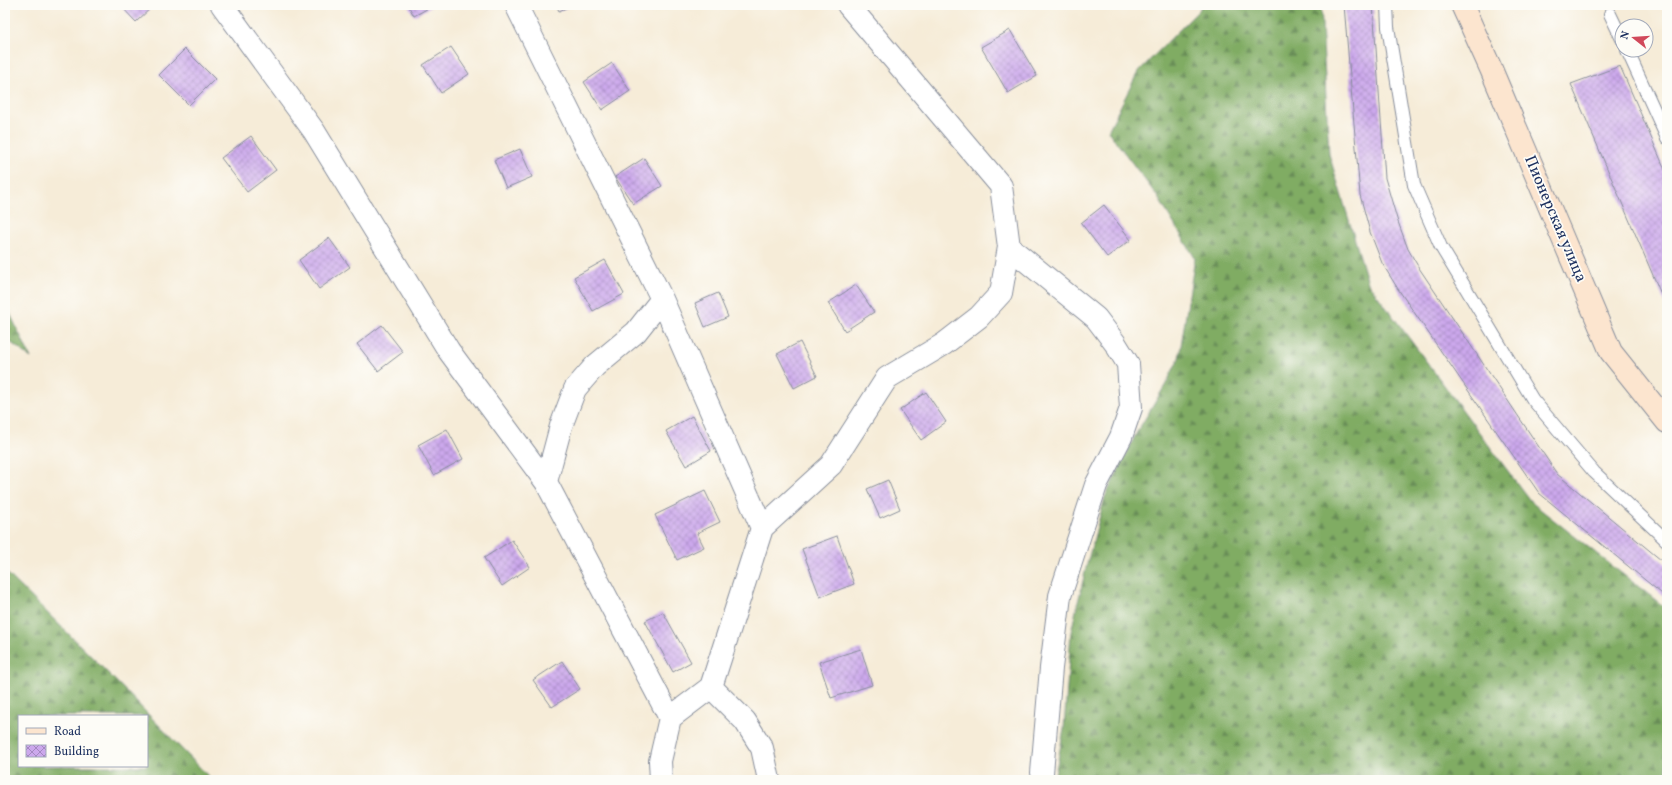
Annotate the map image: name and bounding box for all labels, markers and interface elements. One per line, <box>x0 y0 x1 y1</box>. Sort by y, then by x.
north arrow <box>1614 18 1654 58</box>
text: N <box>1618 29 1634 42</box>
street label: Пионерская улица <box>1518 152 1592 286</box>
legend <box>18 715 148 767</box>
text: Road <box>54 724 81 740</box>
text: Building <box>54 744 99 760</box>

